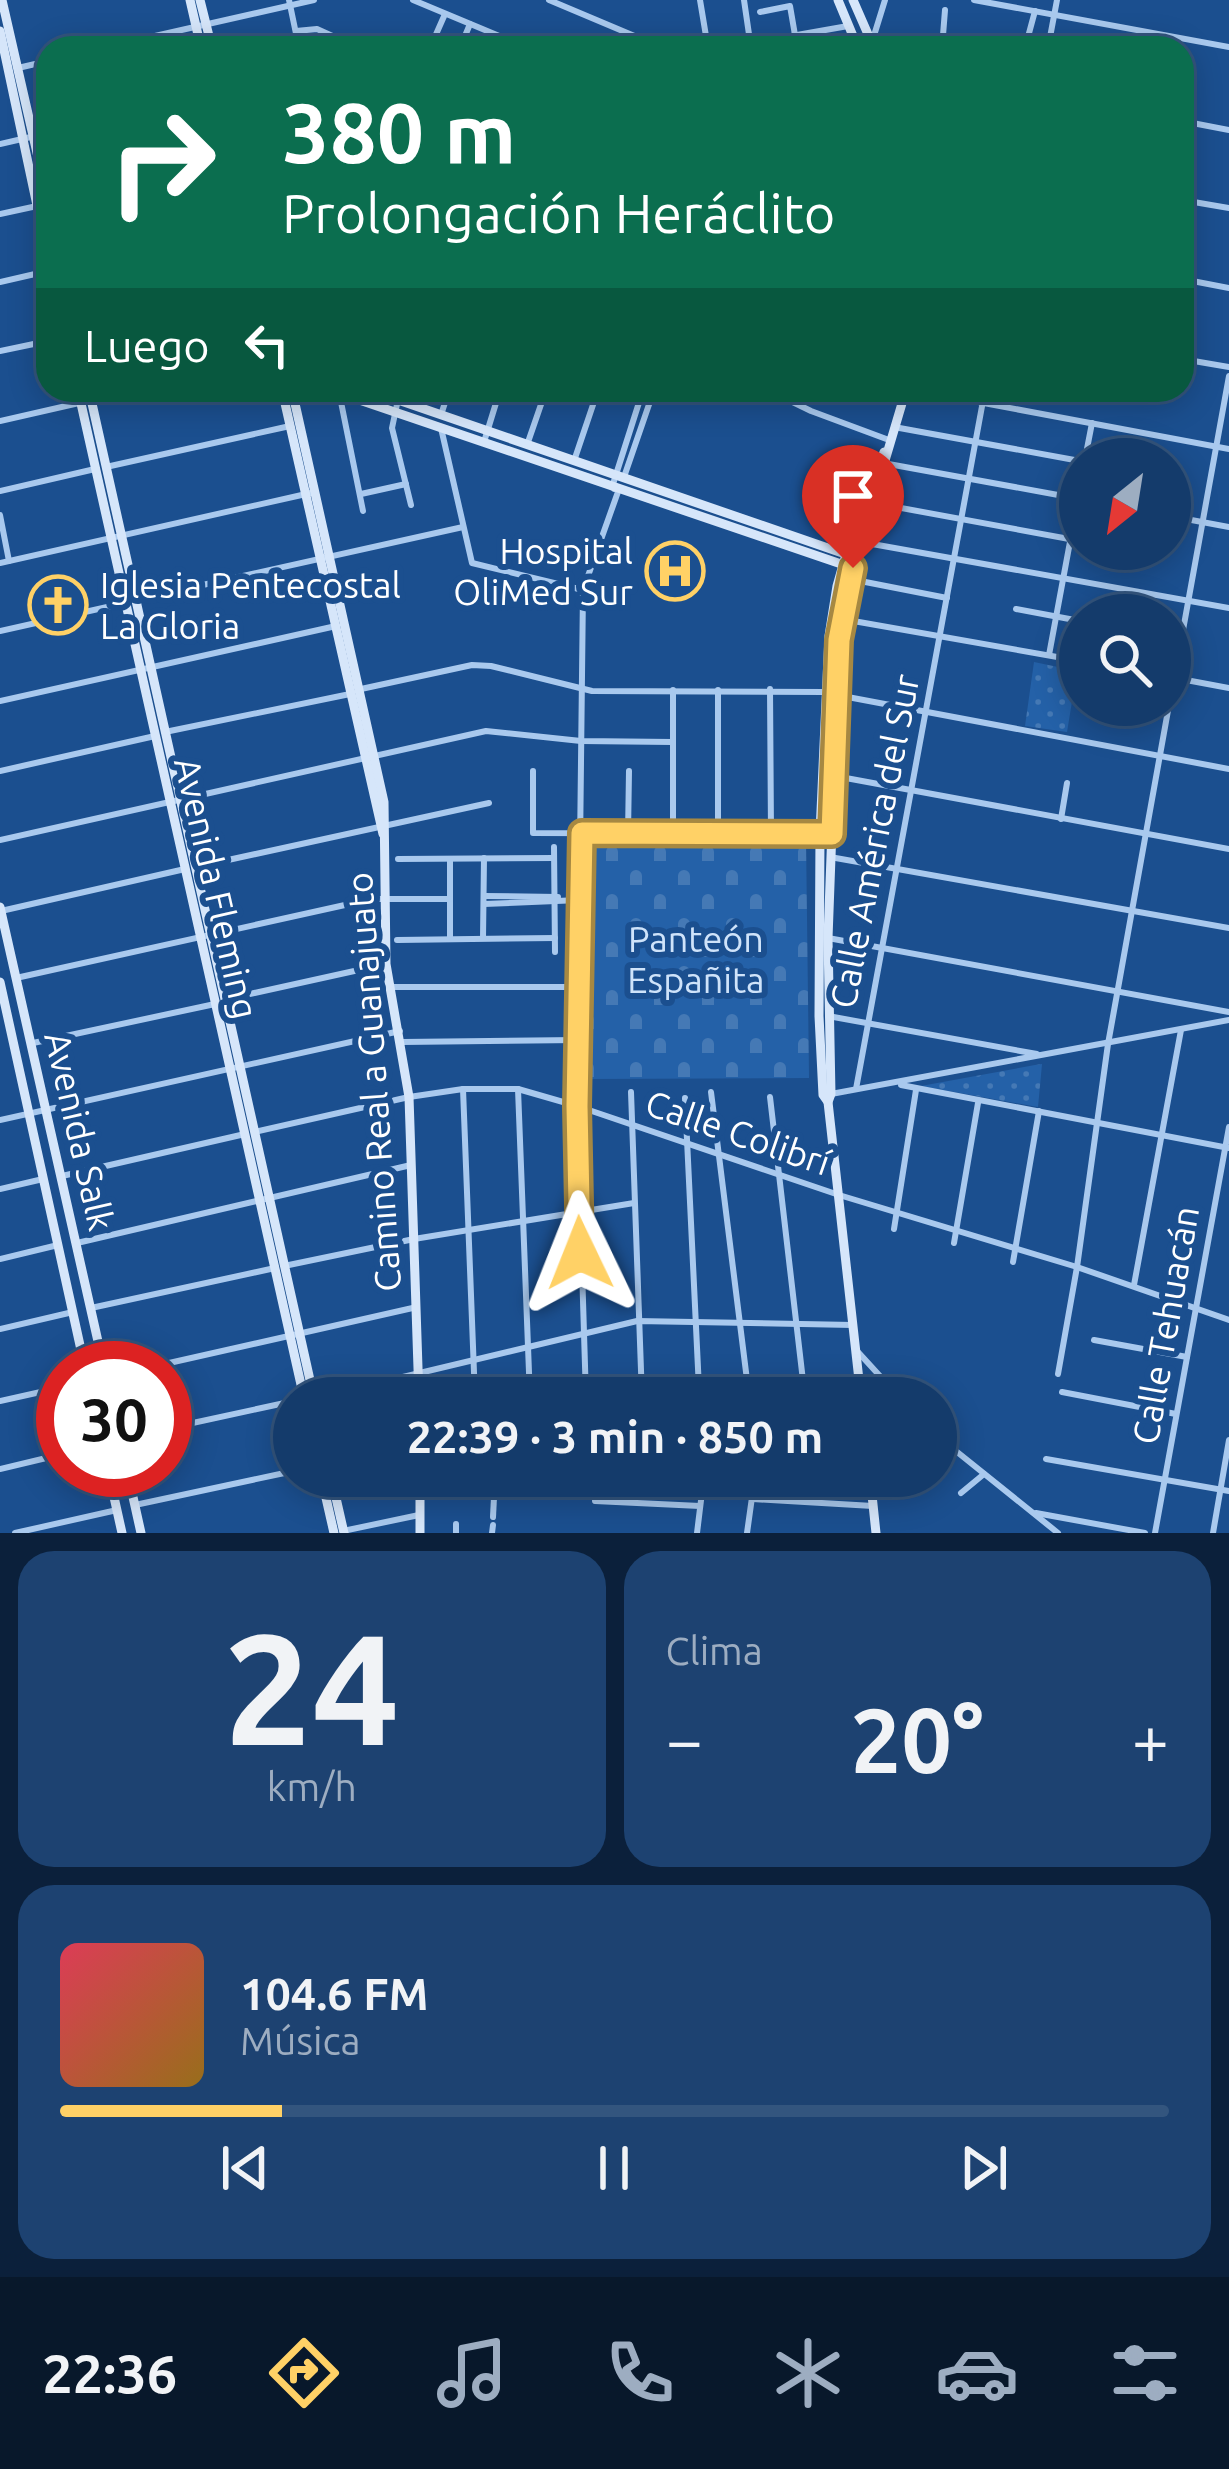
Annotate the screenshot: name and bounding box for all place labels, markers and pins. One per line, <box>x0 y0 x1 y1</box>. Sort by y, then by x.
pin <box>802 445 904 568</box>
place label: Hospital OliMed Sur <box>453 530 633 612</box>
hospital icon: Hospital OliMed Sur <box>644 540 706 602</box>
place label: Iglesia Pentecostal La Gloria <box>100 564 401 646</box>
church icon: Iglesia Pentecostal La Gloria <box>27 574 89 636</box>

